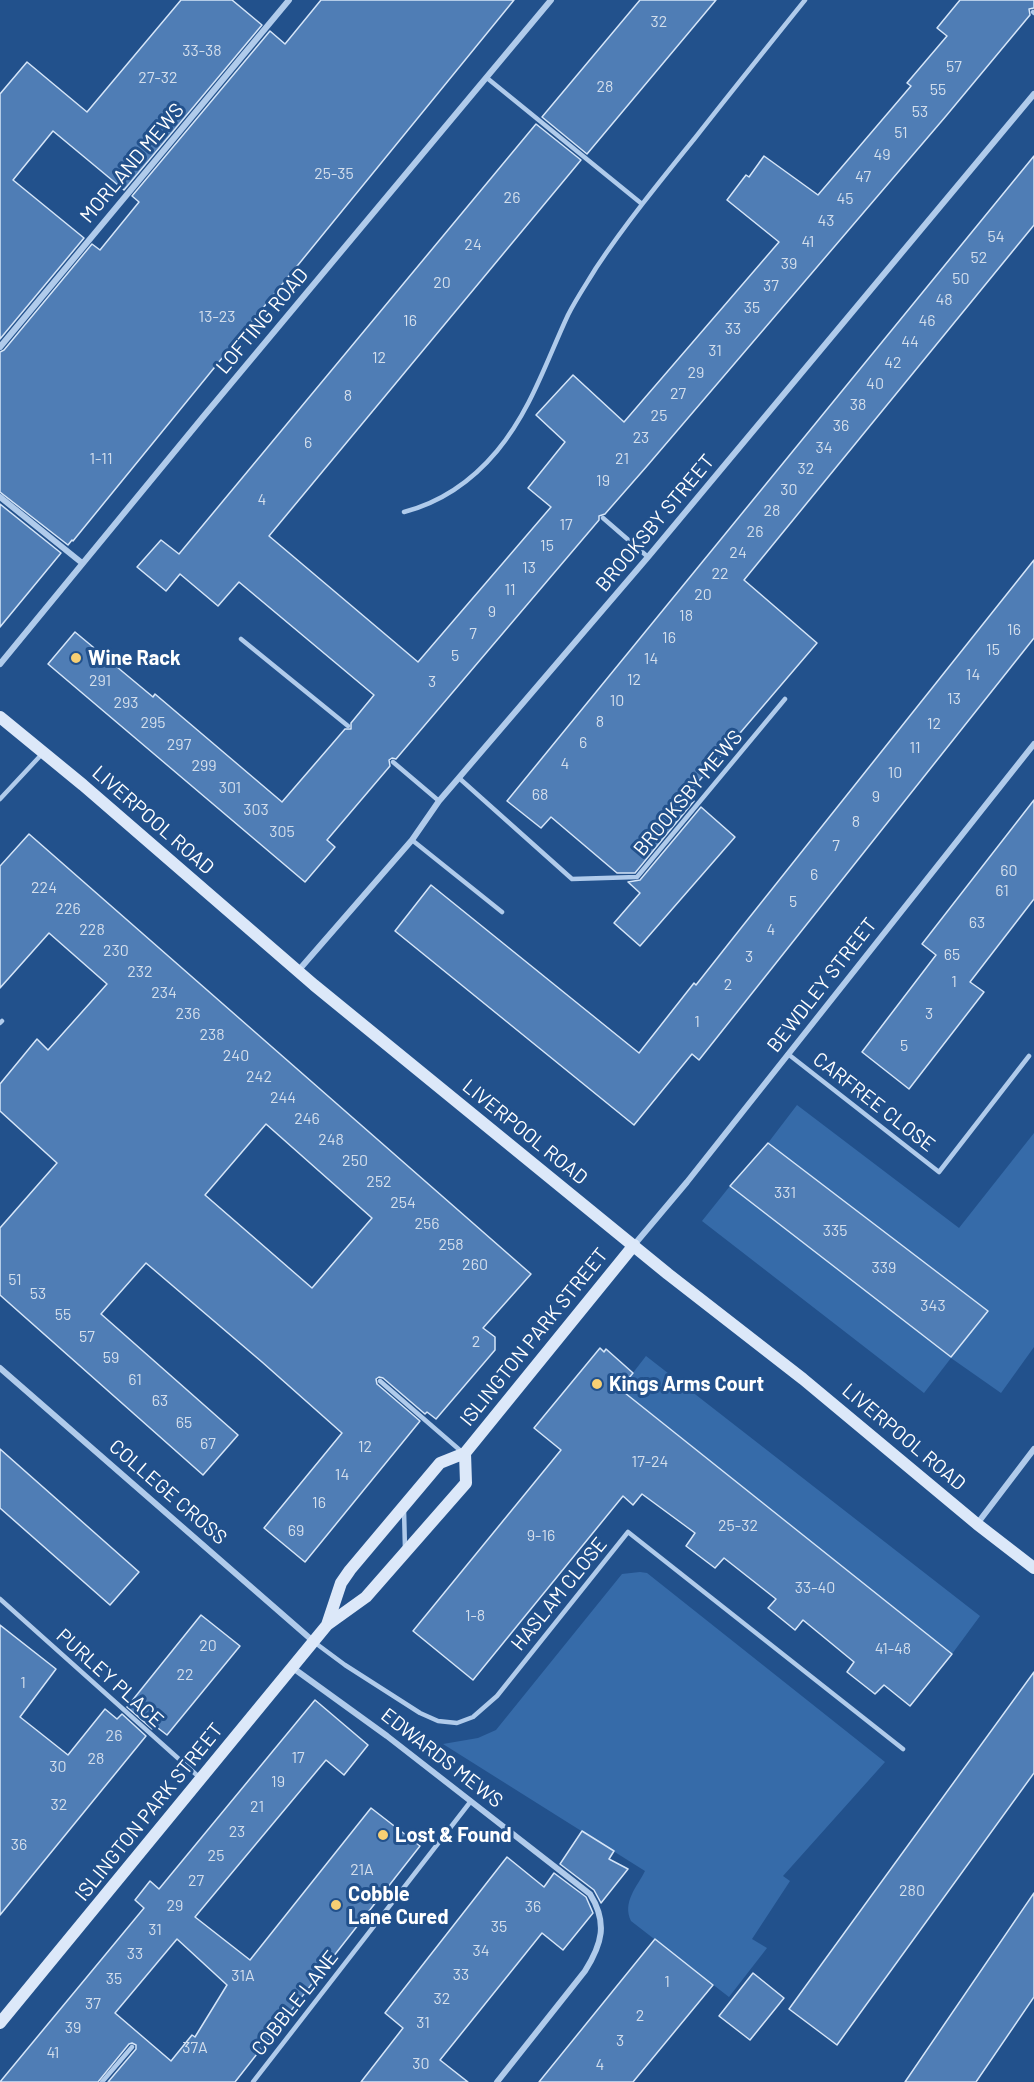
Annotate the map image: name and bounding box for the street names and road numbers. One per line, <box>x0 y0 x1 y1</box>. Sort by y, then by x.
street label: MORLAND MEWS <box>75 98 189 228</box>
street label: LOFTING ROAD <box>211 263 313 379</box>
street label: BROOKSBY STREET <box>591 450 719 596</box>
street label: BROOKSBY MEWS <box>628 725 748 861</box>
street label: LIVERPOOL ROAD <box>87 761 219 879</box>
street label: BEWDLEY STREET <box>762 913 882 1057</box>
street label: CARFREE CLOSE <box>808 1047 940 1157</box>
street label: LIVERPOOL ROAD <box>458 1074 592 1190</box>
street label: ISLINGTON PARK STREET <box>455 1243 613 1431</box>
street label: LIVERPOOL ROAD <box>837 1378 971 1496</box>
street label: COLLEGE CROSS <box>104 1434 232 1550</box>
street label: HASLAM CLOSE <box>506 1533 612 1655</box>
street label: PURLEY PLACE <box>51 1624 169 1732</box>
street label: EDWARDS MEWS <box>376 1703 508 1813</box>
street label: ISLINGTON PARK STREET <box>70 1718 228 1906</box>
street label: COBBLE LANE <box>247 1946 343 2060</box>

